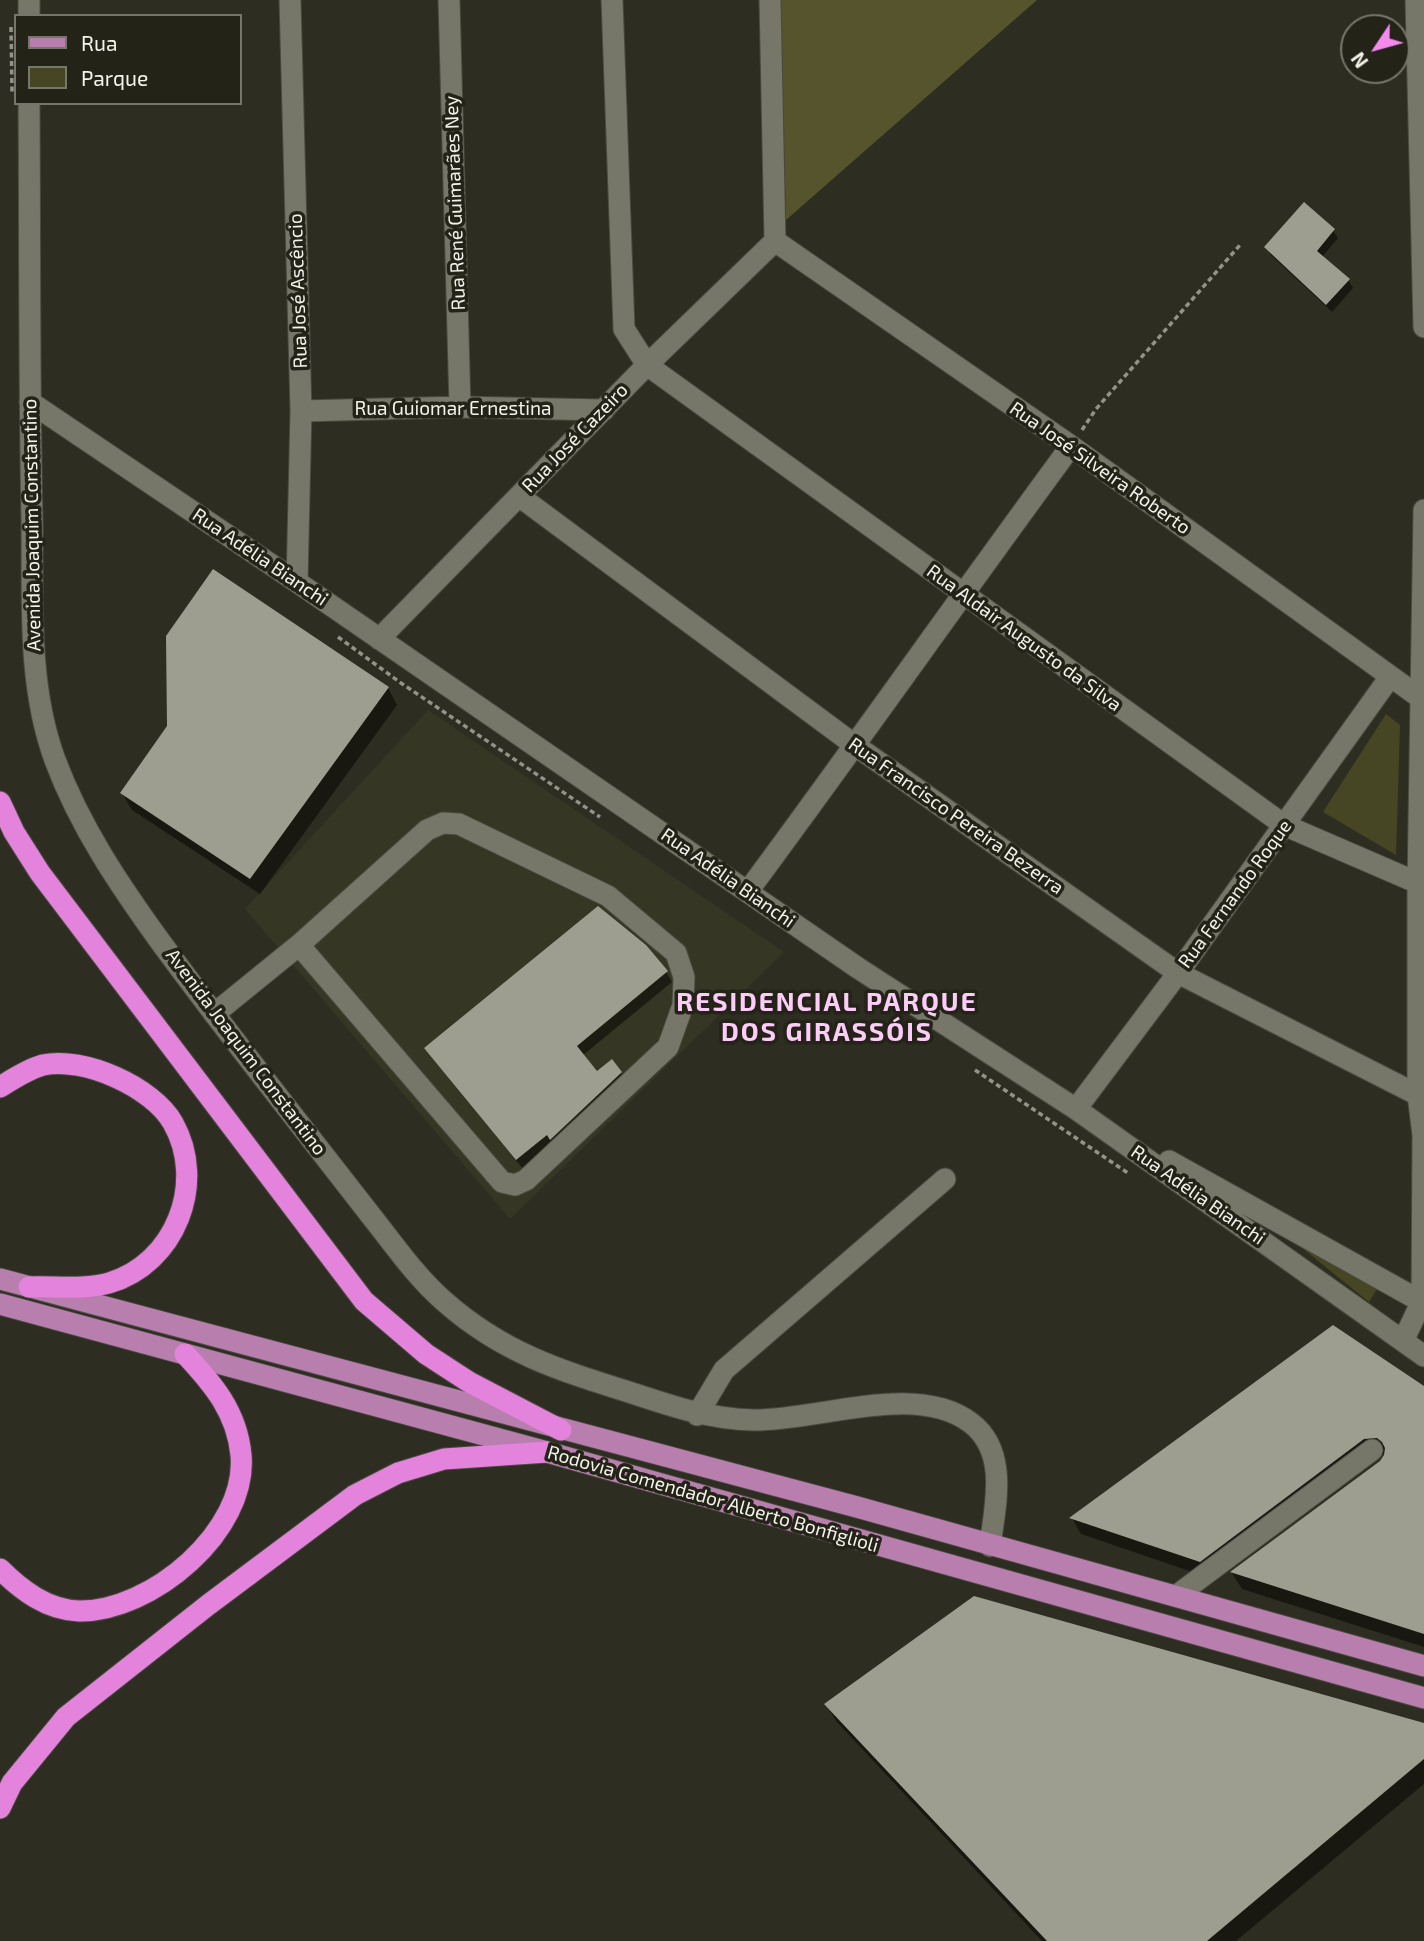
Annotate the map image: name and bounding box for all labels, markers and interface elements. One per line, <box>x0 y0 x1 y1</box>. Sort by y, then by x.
legend <box>14 14 242 105</box>
north arrow <box>1340 14 1410 84</box>
text: Rua <box>81 30 117 55</box>
text: N <box>1346 48 1373 73</box>
text: Parque <box>81 65 148 90</box>
street label: Rua René Guimarães Ney <box>440 95 470 311</box>
street label: Rua José Ascêncio <box>284 213 312 369</box>
street label: Rua José Cazeiro <box>517 379 633 497</box>
street label: Rua José Silveira Roberto <box>1005 397 1195 539</box>
street label: Avenida Joaquim Constantino <box>18 398 46 652</box>
street label: Rua Guiomar Ernestina <box>354 398 552 420</box>
street label: Rua Adélia Bianchi <box>188 503 332 611</box>
street label: Rua Aldair Augusto da Silva <box>922 560 1126 716</box>
street label: Rua Francisco Pereira Bezerra <box>844 733 1068 899</box>
street label: Rua Fernando Roque <box>1174 815 1296 973</box>
street label: Rua Adélia Bianchi <box>657 823 799 933</box>
street label: Avenida Joaquim Constantino <box>161 944 331 1160</box>
district label: RESIDENCIAL PARQUE DOS GIRASSÓIS <box>679 986 975 1048</box>
street label: Rua Adélia Bianchi <box>1127 1140 1269 1250</box>
street label: Rodovia Comendador Alberto Bonfiglioli <box>545 1441 881 1557</box>

